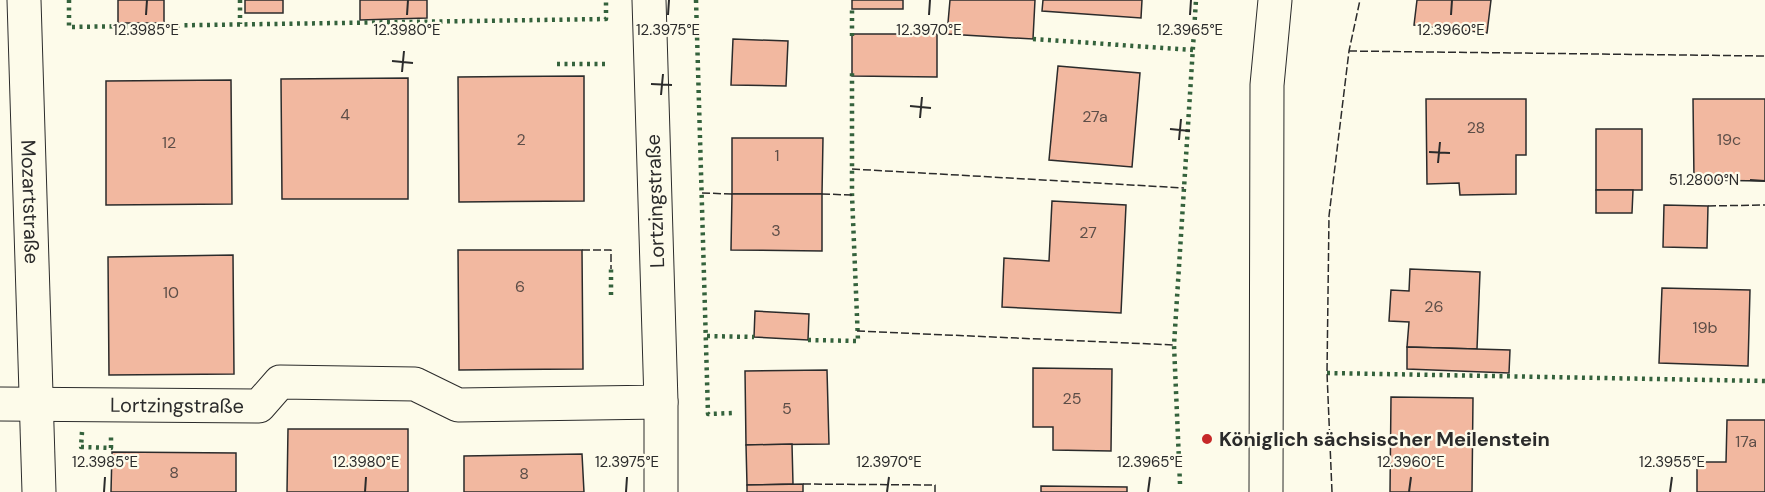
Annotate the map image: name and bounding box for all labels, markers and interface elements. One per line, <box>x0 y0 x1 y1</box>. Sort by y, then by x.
text: 12.3985°E <box>113 20 179 40</box>
text: 12.3980°E <box>374 20 440 40</box>
text: 12.3975°E <box>636 20 700 40</box>
text: 12.3970°E <box>896 20 962 40</box>
text: 12.3965°E <box>1157 20 1223 40</box>
text: 12.3960°E <box>1417 20 1485 40</box>
house number: 4 <box>340 104 350 125</box>
house number: 27a <box>1082 106 1108 127</box>
house number: 28 <box>1467 117 1485 138</box>
house number: 2 <box>516 129 526 150</box>
house number: 19c <box>1717 129 1741 150</box>
house number: 12 <box>162 132 176 153</box>
street label: Lortzingstraße <box>640 134 670 268</box>
street label: Mozartstraße <box>15 139 45 264</box>
house number: 1 <box>775 145 780 166</box>
text: 51.2800°N <box>1669 170 1739 190</box>
house number: 3 <box>771 220 781 241</box>
house number: 27 <box>1079 222 1097 243</box>
house number: 6 <box>515 276 525 297</box>
house number: 10 <box>163 282 179 303</box>
house number: 26 <box>1424 296 1444 317</box>
house number: 19b <box>1692 317 1718 338</box>
house number: 25 <box>1063 388 1081 409</box>
street label: Lortzingstraße <box>110 392 244 419</box>
house number: 5 <box>782 398 792 419</box>
place label: Königlich sächsischer Meilenstein <box>1219 426 1550 452</box>
house number: 17a <box>1735 431 1757 452</box>
marker: Königlich sächsischer Meilenstein <box>1200 432 1214 446</box>
text: 12.3985°E <box>72 452 138 472</box>
text: 12.3980°E <box>333 452 399 472</box>
text: 12.3975°E <box>595 452 659 472</box>
text: 12.3970°E <box>856 452 922 472</box>
text: 12.3965°E <box>1117 452 1183 472</box>
text: 12.3960°E <box>1377 452 1445 472</box>
text: 12.3955°E <box>1639 452 1705 472</box>
house number: 8 <box>169 462 179 483</box>
house number: 8 <box>519 463 529 484</box>

